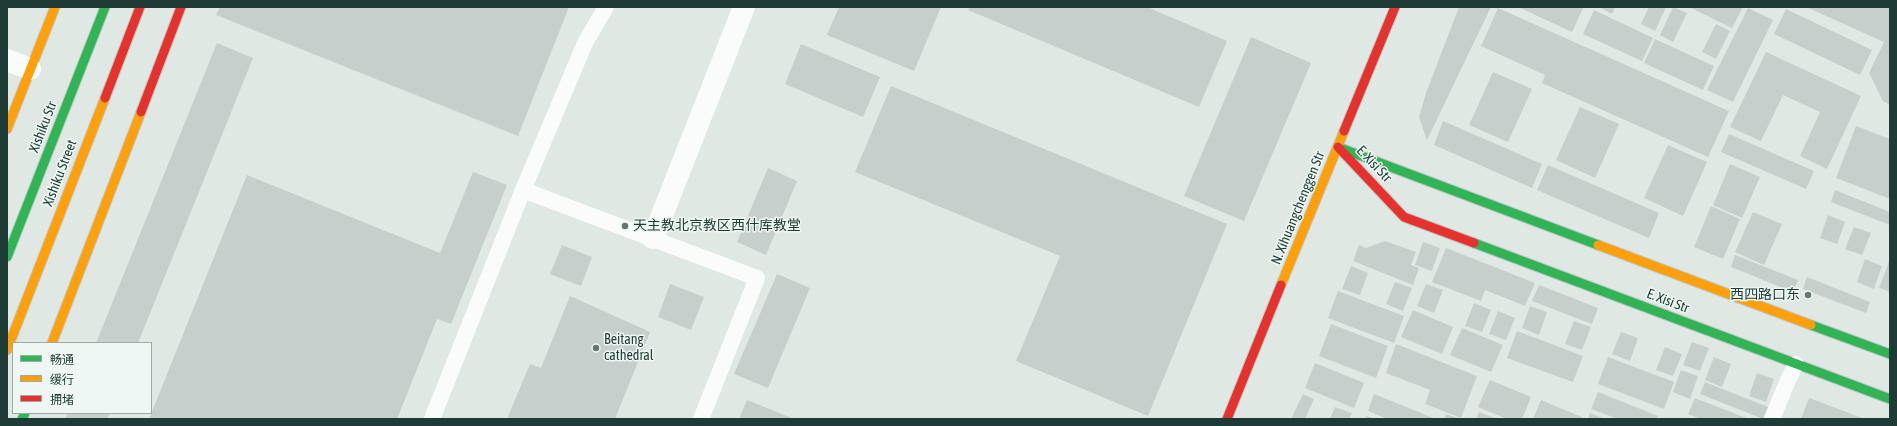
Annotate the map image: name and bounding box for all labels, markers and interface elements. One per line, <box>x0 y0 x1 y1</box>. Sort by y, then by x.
street label: Xishiku Str <box>26 99 60 155</box>
street label: Xishiku Street <box>40 137 80 209</box>
street label: E. Xisi Str <box>1353 142 1395 186</box>
street label: N. Xihuangchenggen Str <box>1268 149 1328 267</box>
place label: 天主教北京教区西什库教堂 <box>633 218 801 234</box>
marker: 天主教北京教区西什库教堂 <box>620 221 630 231</box>
street label: E. Xisi Str <box>1644 285 1692 317</box>
place label: 西四路口东 <box>1730 287 1800 303</box>
marker: 西四路口东 <box>1803 290 1813 300</box>
place label: Beitang cathedral <box>604 332 654 364</box>
legend <box>12 342 152 414</box>
marker: Beitang cathedral <box>591 343 601 353</box>
text: 畅通 <box>50 353 74 367</box>
text: 缓行 <box>50 373 74 387</box>
text: 拥堵 <box>50 393 74 407</box>

